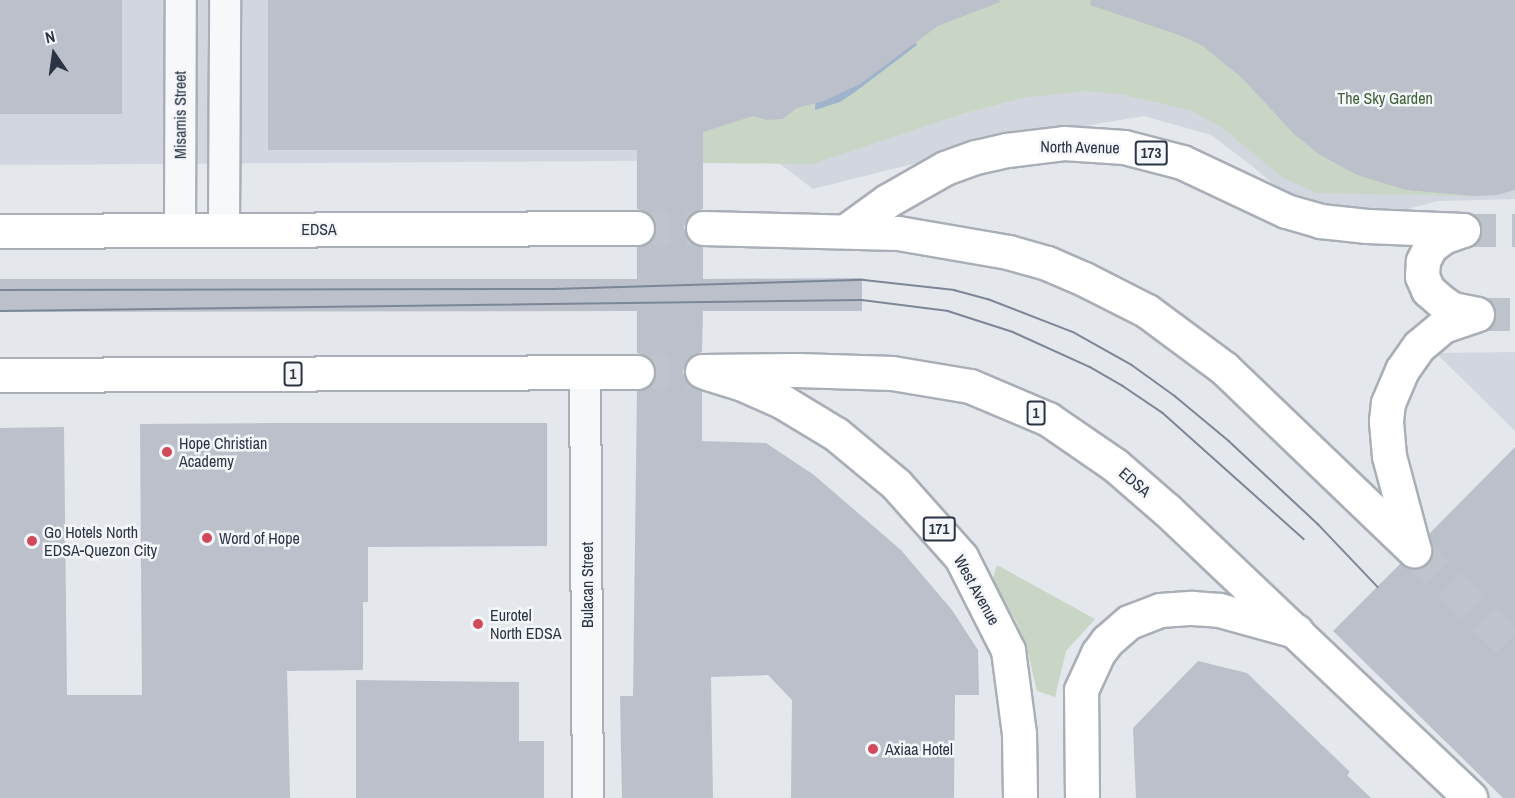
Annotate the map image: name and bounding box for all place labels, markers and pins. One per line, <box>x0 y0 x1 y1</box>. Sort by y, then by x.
place label: Hope Christian Academy <box>179 433 267 471</box>
marker: Hope Christian Academy <box>160 445 174 459</box>
place label: Go Hotels North EDSA-Quezon City <box>44 522 157 560</box>
place label: Word of Hope <box>219 528 300 548</box>
marker: Word of Hope <box>200 531 214 545</box>
marker: Go Hotels North EDSA-Quezon City <box>25 534 39 548</box>
place label: Eurotel North EDSA <box>490 605 561 643</box>
marker: Eurotel North EDSA <box>471 617 485 631</box>
place label: Axiaa Hotel <box>885 739 953 759</box>
marker: Axiaa Hotel <box>866 742 880 756</box>

